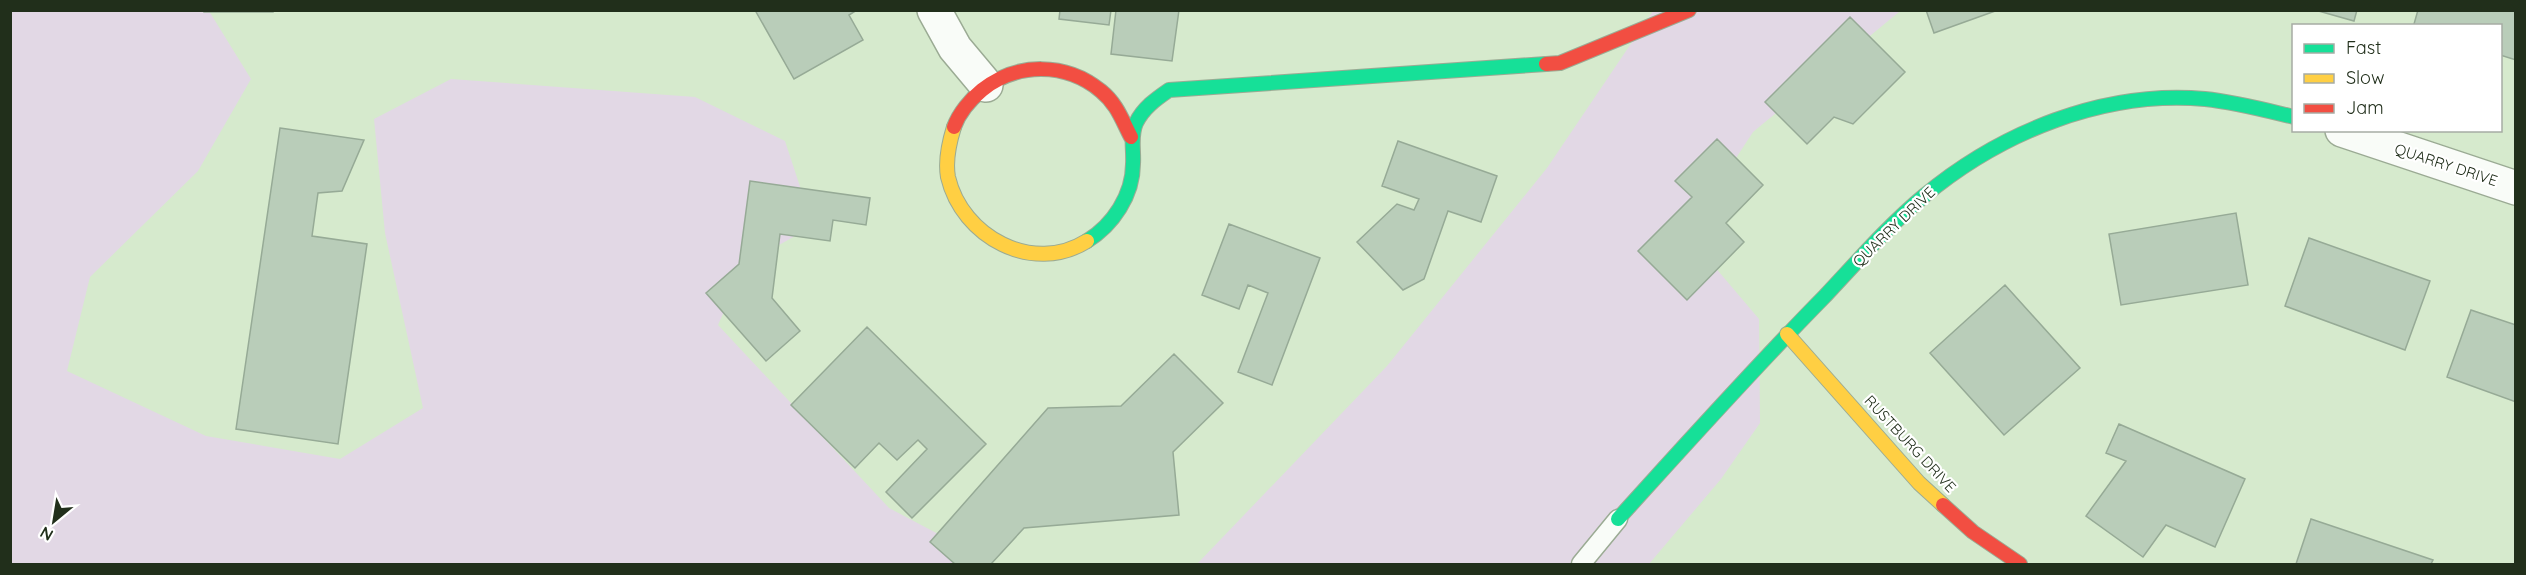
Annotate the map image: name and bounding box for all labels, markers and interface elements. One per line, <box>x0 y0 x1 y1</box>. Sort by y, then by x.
legend <box>2292 24 2502 132</box>
text: Fast <box>2346 36 2381 59</box>
text: Slow <box>2346 66 2384 89</box>
text: Jam <box>2346 96 2384 119</box>
street label: QUARRY DRIVE <box>2392 139 2500 190</box>
street label: QUARRY DRIVE <box>1848 183 1939 271</box>
street label: RUSTBURG DRIVE <box>1860 391 1960 496</box>
north arrow <box>24 491 84 551</box>
text: N <box>36 522 57 546</box>

